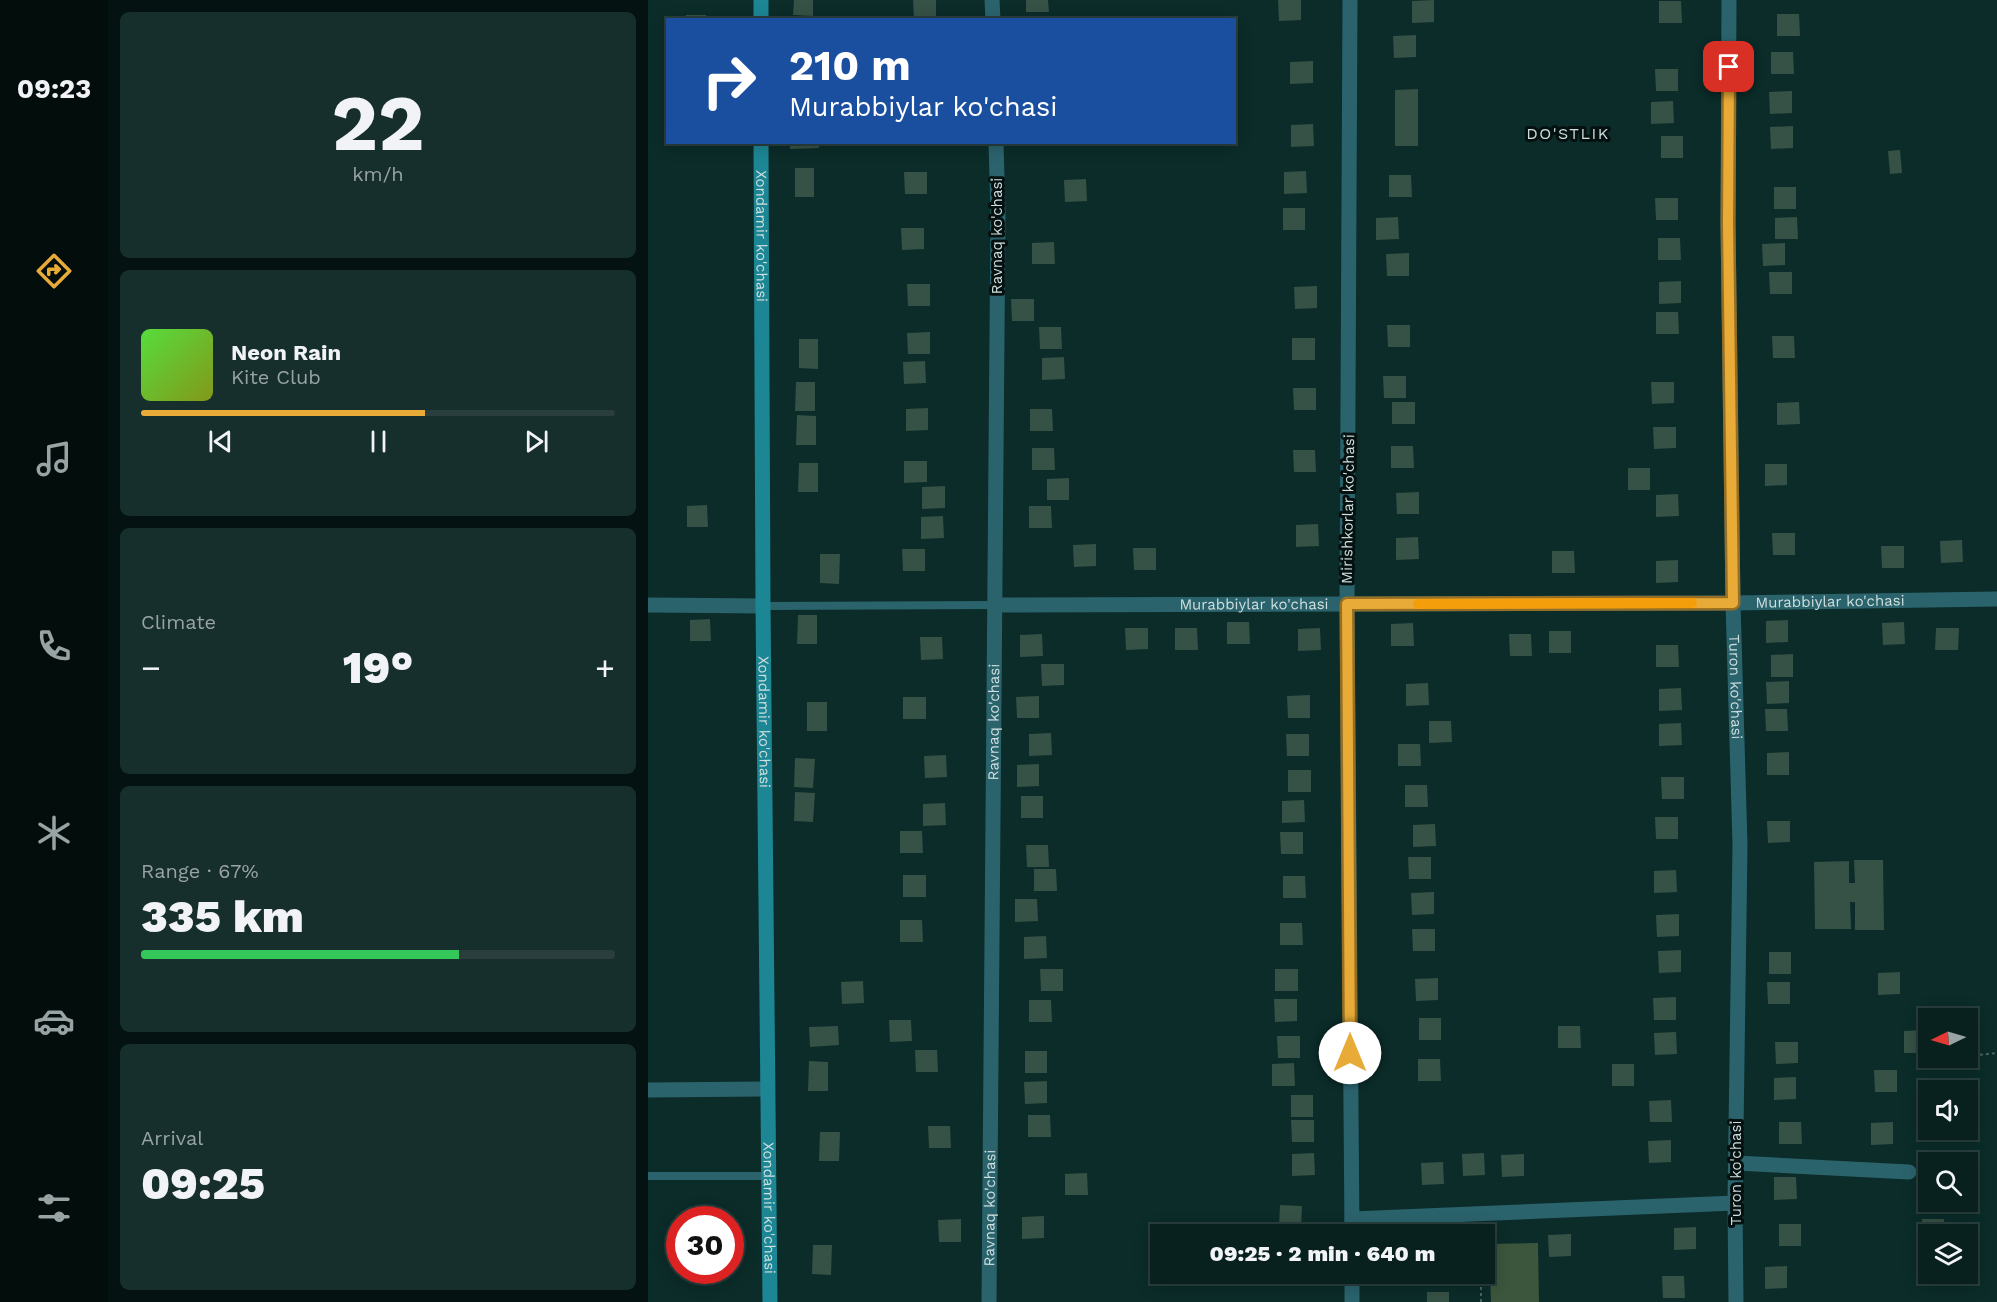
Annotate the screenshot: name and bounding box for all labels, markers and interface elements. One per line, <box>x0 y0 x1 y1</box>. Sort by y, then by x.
text: 210 m <box>789 41 911 90</box>
pin <box>1703 41 1754 92</box>
icon: right <box>690 42 768 120</box>
icon: arrive <box>1712 50 1745 83</box>
text: 09:23 <box>17 73 91 105</box>
text: 22 <box>332 77 424 169</box>
text: Murabbiylar ko'chasi <box>789 91 1057 123</box>
district label: DO'STLIK <box>1526 124 1610 143</box>
text: km/h <box>352 162 404 186</box>
street label: Xondamir ko'chasi <box>752 170 771 302</box>
street label: Ravnaq ko'chasi <box>988 178 1006 294</box>
icon: directions <box>33 250 75 292</box>
text: Neon Rain <box>231 340 341 365</box>
text: Kite Club <box>231 365 321 389</box>
icon: previous <box>204 425 237 458</box>
icon: pause <box>362 425 395 458</box>
icon: next <box>520 425 553 458</box>
street label: Mirishkorlar ko'chasi <box>1338 434 1358 584</box>
icon: music <box>33 438 75 480</box>
street label: Murabbiylar ko'chasi <box>1755 591 1905 612</box>
street label: Murabbiylar ko'chasi <box>1179 595 1329 613</box>
text: Climate <box>141 610 216 634</box>
icon: phone <box>33 625 75 667</box>
street label: Turon ko'chasi <box>1725 634 1746 740</box>
text: 19° <box>343 641 413 694</box>
text: − <box>141 648 161 687</box>
text: + <box>595 648 615 687</box>
street label: Xondamir ko'chasi <box>755 656 774 788</box>
street label: Ravnaq ko'chasi <box>984 664 1003 780</box>
icon: climate <box>33 812 75 854</box>
text: Range · 67% <box>141 859 259 883</box>
text: 335 km <box>141 890 304 943</box>
icon: car <box>33 1000 75 1042</box>
north arrow <box>1918 1008 1978 1068</box>
map controls <box>1918 1008 1978 1284</box>
position arrow <box>1318 1021 1382 1085</box>
button: sound <box>1918 1080 1978 1140</box>
street label: Turon ko'chasi <box>1727 1121 1745 1225</box>
text: Arrival <box>141 1126 203 1150</box>
street label: Xondamir ko'chasi <box>759 1142 779 1274</box>
street label: Ravnaq ko'chasi <box>980 1150 999 1266</box>
button: search <box>1918 1152 1978 1212</box>
text: 09:25 <box>141 1157 265 1210</box>
icon: filters <box>33 1187 75 1229</box>
speed limit sign: 30 <box>666 1206 744 1284</box>
button: layers <box>1918 1224 1978 1284</box>
text: 09:25 · 2 min · 640 m <box>1210 1241 1435 1266</box>

